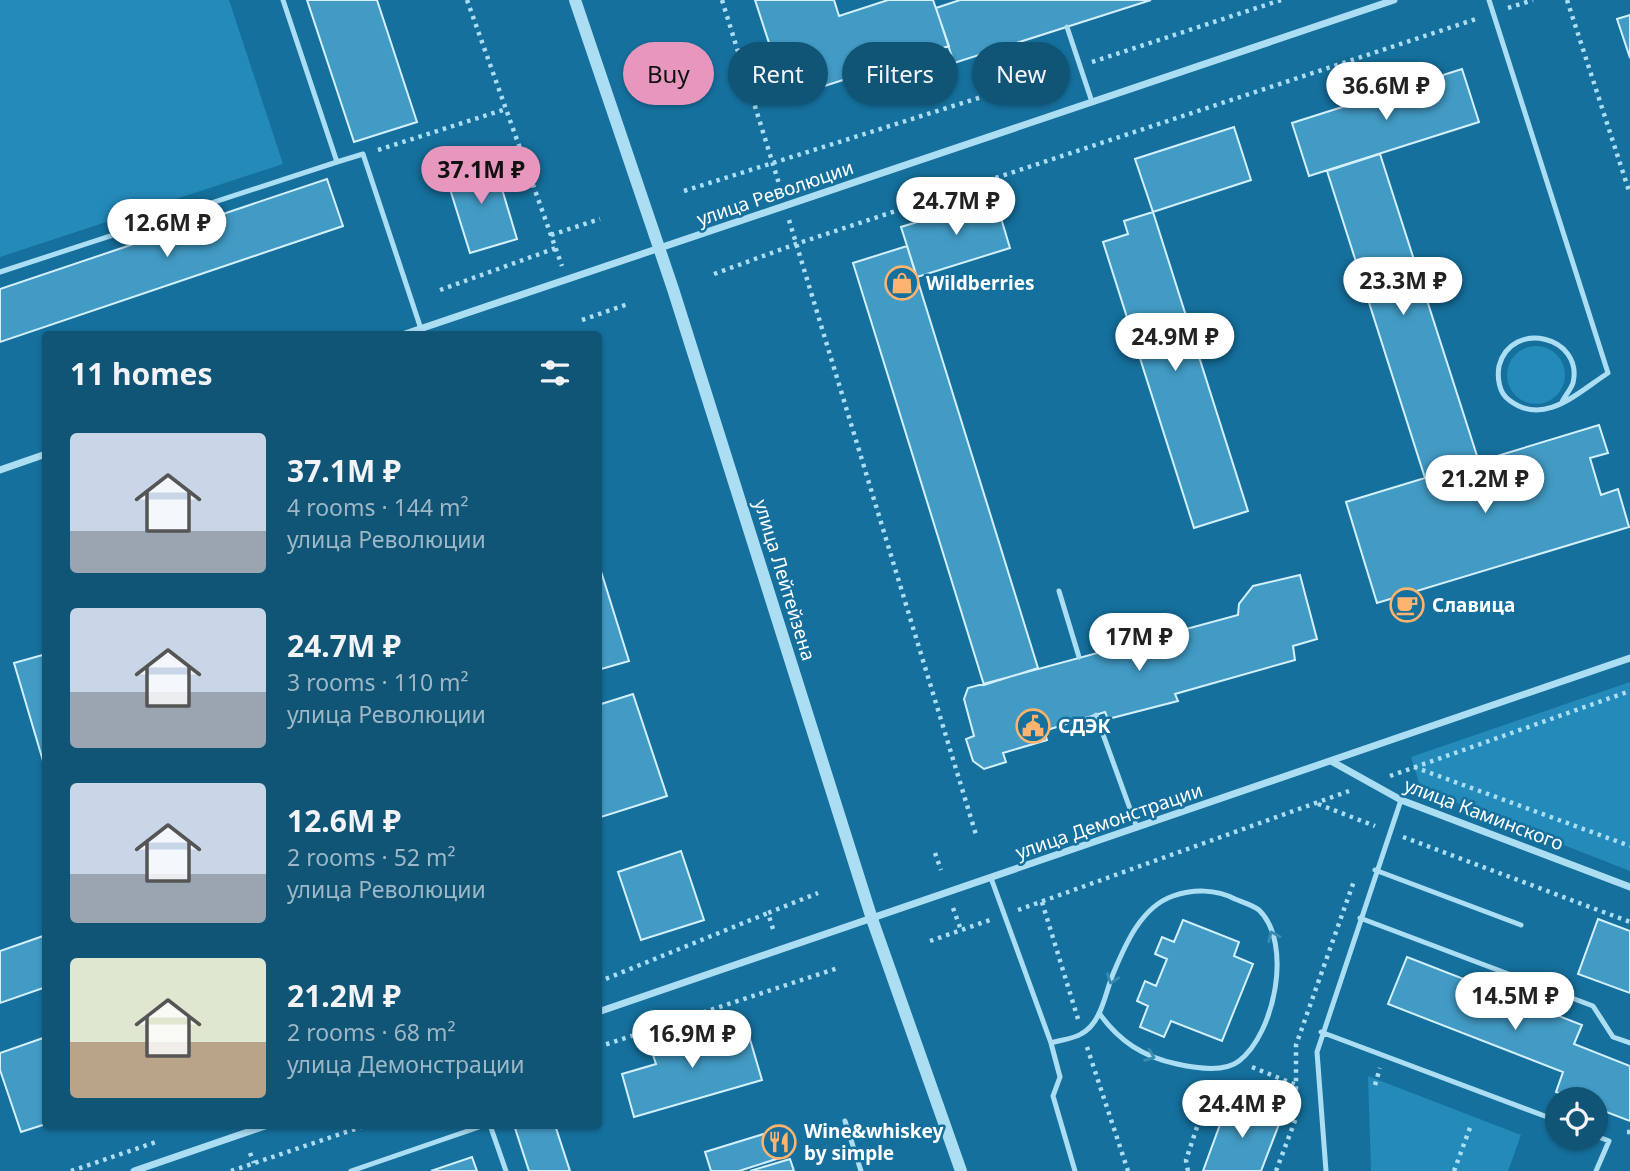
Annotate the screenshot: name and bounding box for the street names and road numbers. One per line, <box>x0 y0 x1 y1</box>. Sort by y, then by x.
street label: улица Революции <box>693 154 857 232</box>
street label: улица Лейтейзена <box>748 496 822 664</box>
street label: улица Каминского <box>1400 772 1568 856</box>
street label: улица Демонстрации <box>1012 777 1206 865</box>

